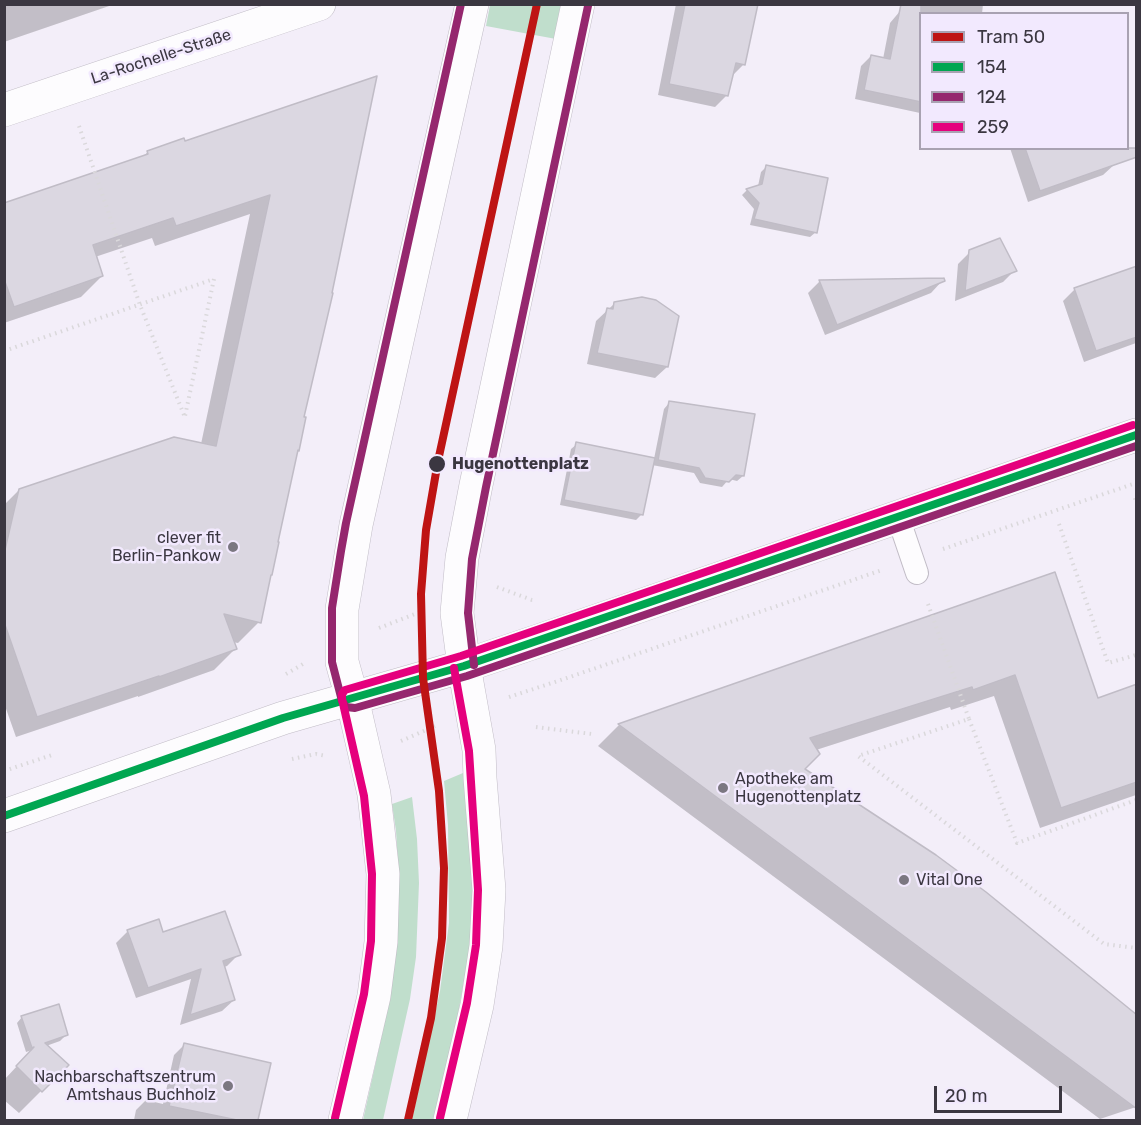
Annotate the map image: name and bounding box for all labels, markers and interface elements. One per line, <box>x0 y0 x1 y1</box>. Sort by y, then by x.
legend <box>919 12 1129 150</box>
street label: La-Rochelle-Straße <box>89 25 233 89</box>
text: Tram 50 <box>977 26 1045 48</box>
text: 154 <box>977 56 1007 78</box>
text: 124 <box>977 86 1006 108</box>
text: 259 <box>977 116 1009 138</box>
marker: Hugenottenplatz <box>427 454 447 474</box>
place label: Hugenottenplatz <box>452 454 589 474</box>
place label: clever fit Berlin-Pankow <box>112 528 221 566</box>
marker: clever fit Berlin-Pankow <box>226 540 240 554</box>
place label: Apotheke am Hugenottenplatz <box>735 769 861 807</box>
marker: Apotheke am Hugenottenplatz <box>716 781 730 795</box>
place label: Vital One <box>916 870 983 890</box>
marker: Vital One <box>897 873 911 887</box>
place label: Nachbarschaftszentrum Amtshaus Buchholz <box>34 1067 216 1105</box>
scale bar <box>937 1074 1064 1112</box>
marker: Nachbarschaftszentrum Amtshaus Buchholz <box>221 1079 235 1093</box>
text: 20 m <box>945 1085 987 1107</box>

